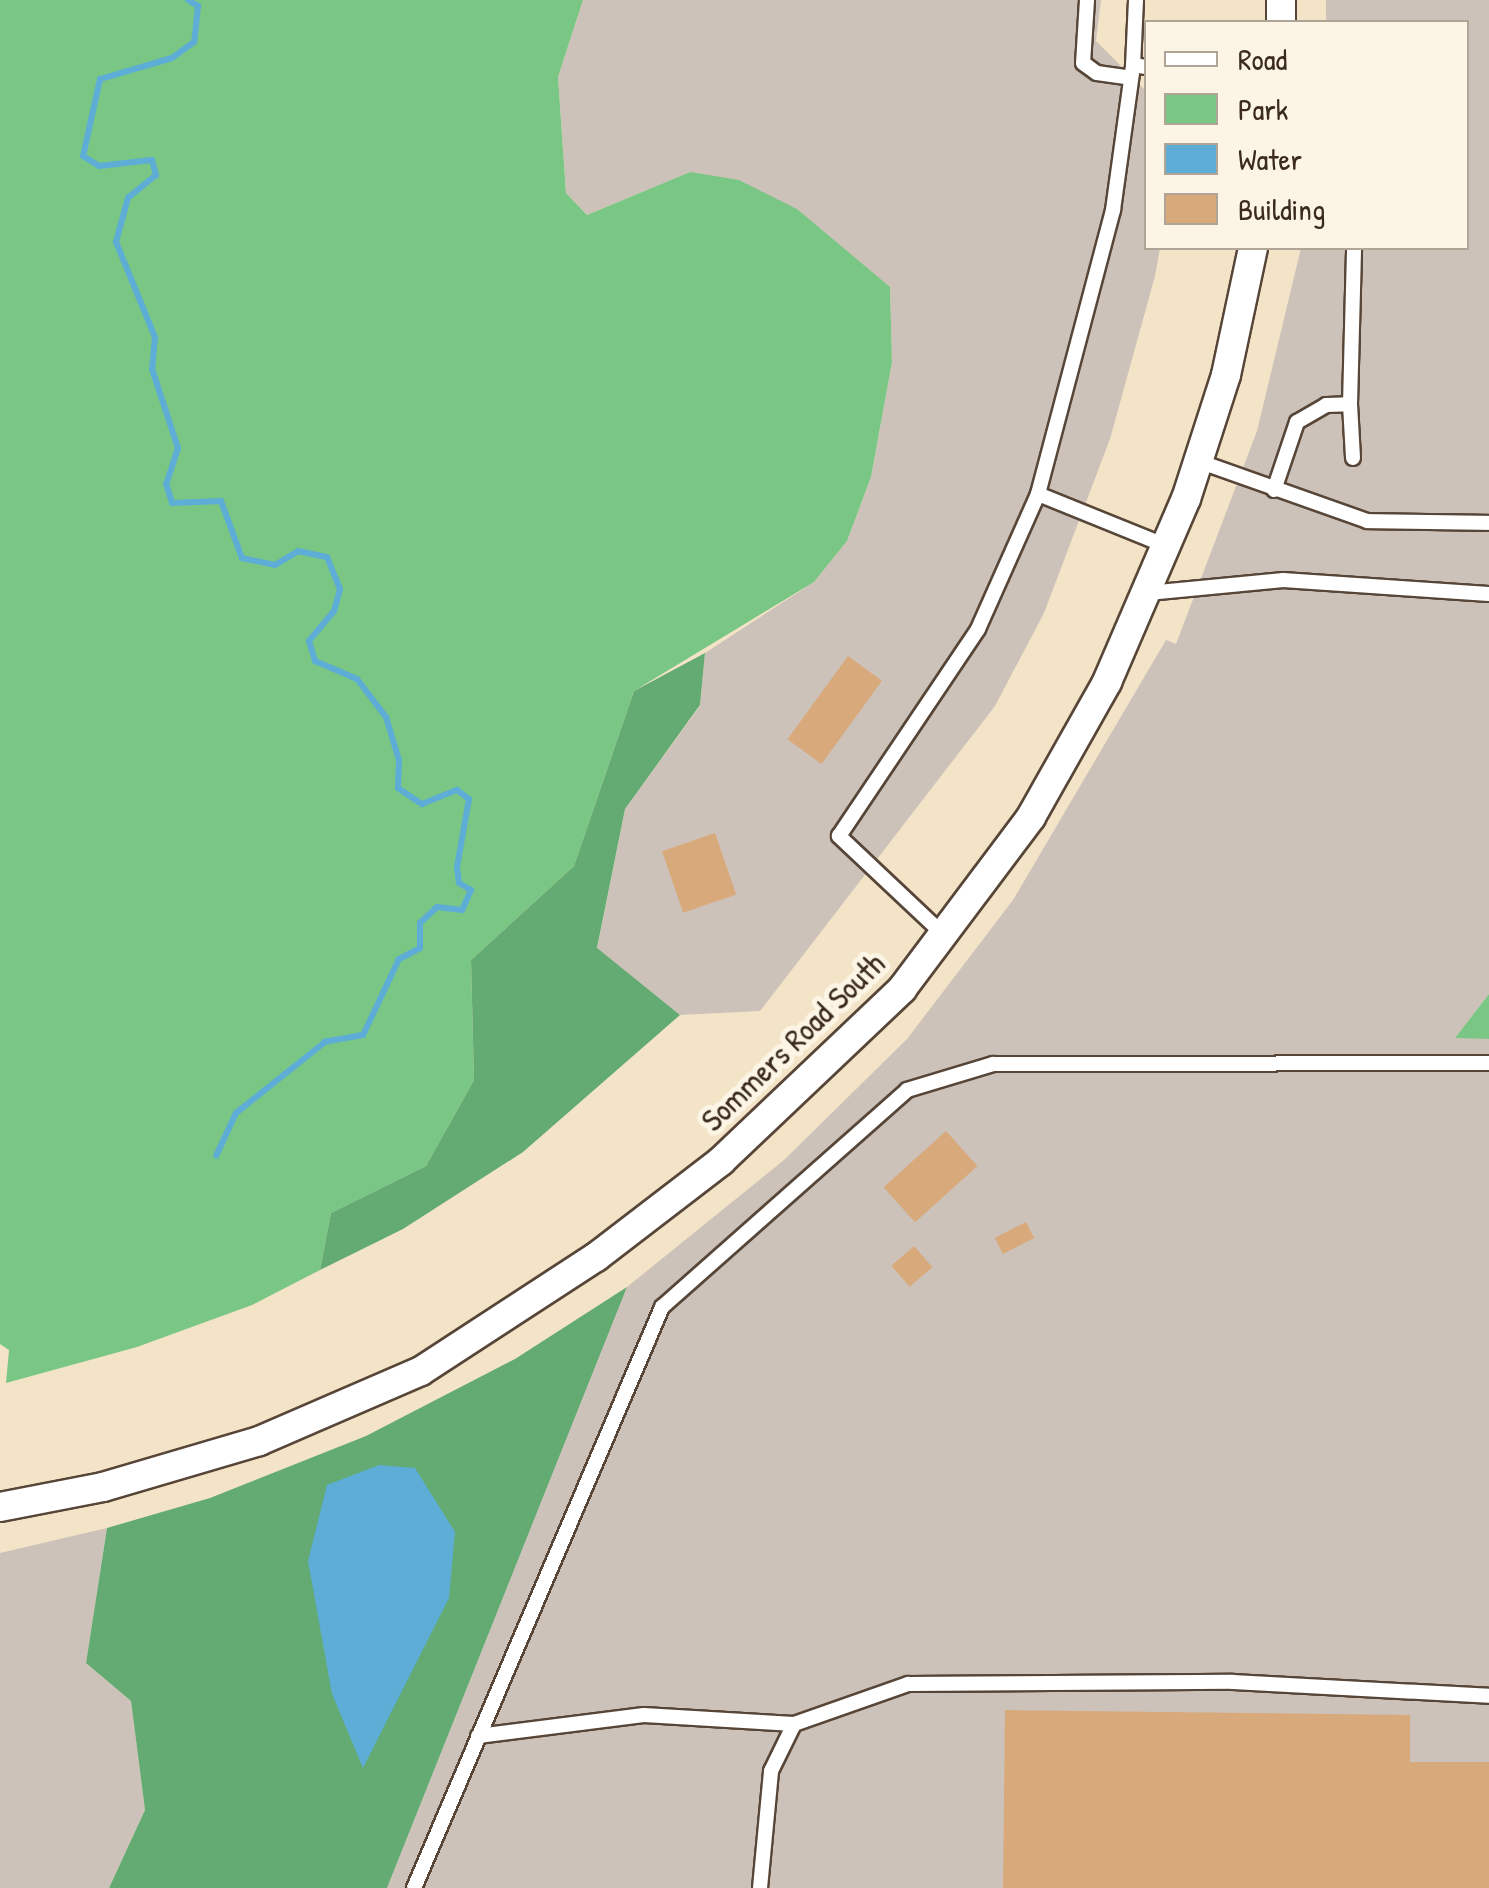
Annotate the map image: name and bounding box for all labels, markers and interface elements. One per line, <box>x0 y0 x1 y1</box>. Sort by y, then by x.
legend <box>1144 20 1469 250</box>
text: Road <box>1238 39 1287 79</box>
text: Park <box>1238 89 1288 129</box>
text: Water <box>1238 139 1302 179</box>
text: Building <box>1238 189 1325 229</box>
street label: Sommers Road South <box>693 945 893 1139</box>

